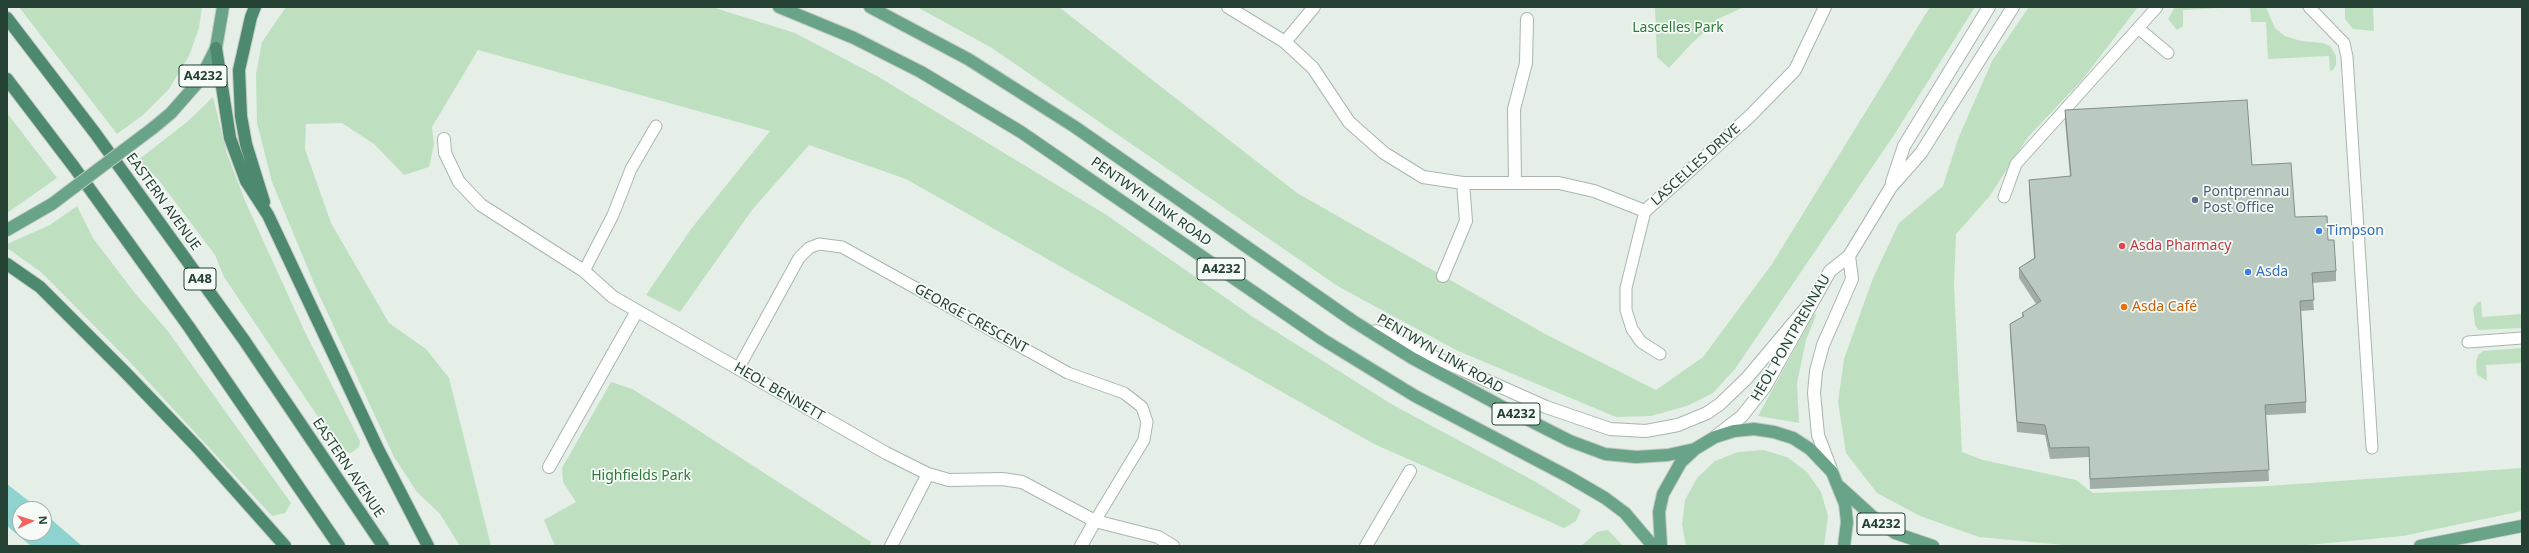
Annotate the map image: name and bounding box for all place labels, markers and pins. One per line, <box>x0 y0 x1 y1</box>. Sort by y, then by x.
place label: Pontprennau Post Office <box>2203 184 2289 216</box>
marker: Pontprennau Post Office <box>2190 195 2200 205</box>
place label: Timpson <box>2327 223 2384 239</box>
marker: Timpson <box>2314 226 2324 236</box>
place label: Asda Pharmacy <box>2130 238 2231 254</box>
marker: Asda Pharmacy <box>2117 241 2127 251</box>
place label: Asda <box>2256 264 2288 280</box>
marker: Asda <box>2243 267 2253 277</box>
place label: Asda Café <box>2132 299 2197 315</box>
marker: Asda Café <box>2119 302 2129 312</box>

